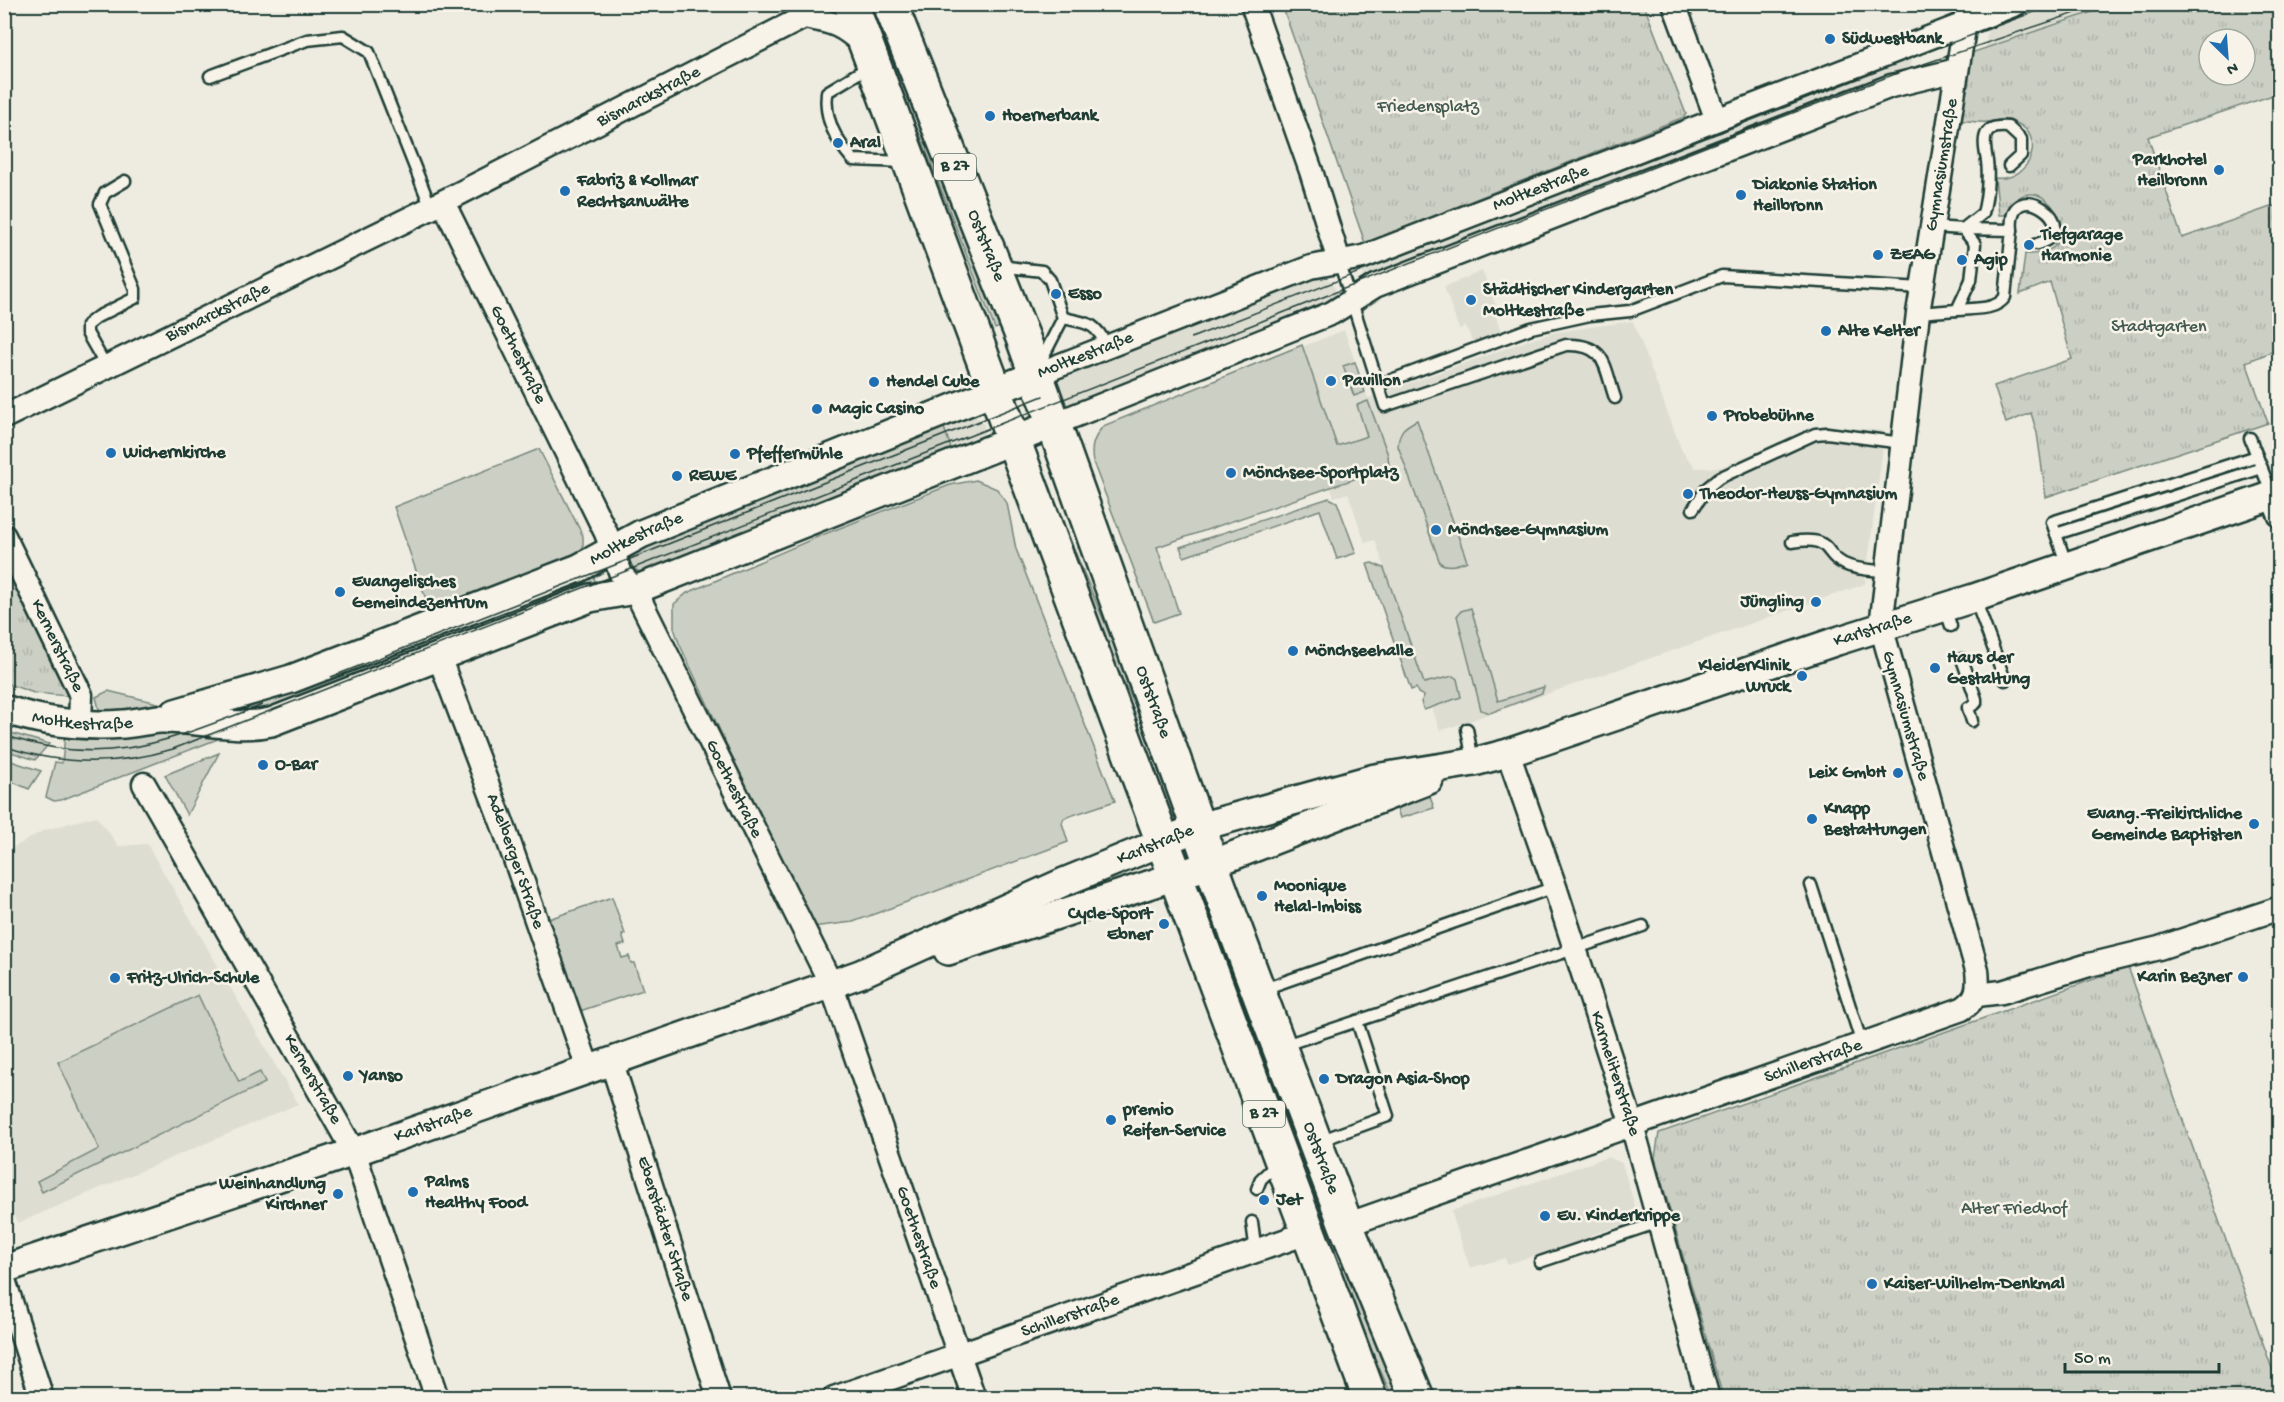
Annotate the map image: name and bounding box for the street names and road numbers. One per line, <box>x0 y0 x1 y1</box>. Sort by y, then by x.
street label: Bismarckstraße <box>592 61 705 132</box>
street label: Gymnasiumstraße <box>1921 96 1963 233</box>
road number: B 27 <box>934 154 976 180</box>
street label: Moltkestraße <box>1490 160 1592 216</box>
street label: Oststraße <box>962 207 1010 285</box>
street label: Bismarckstraße <box>161 278 274 347</box>
street label: Goethestraße <box>485 302 551 408</box>
street label: Moltkestraße <box>1034 327 1137 384</box>
street label: Moltkestraße <box>586 507 687 571</box>
street label: Kernerstraße <box>26 596 89 696</box>
street label: Karlstraße <box>1831 607 1915 652</box>
street label: Gymnasiumstraße <box>1876 649 1934 784</box>
street label: Oststraße <box>1131 663 1176 742</box>
street label: Moltkestraße <box>30 707 135 735</box>
street label: Goethestraße <box>701 736 767 842</box>
street label: Adelberger Straße <box>481 791 549 932</box>
street label: Karlstraße <box>1114 819 1198 870</box>
street label: Karmeliterstraße <box>1585 1008 1645 1139</box>
street label: Kernerstraße <box>279 1030 347 1129</box>
street label: Schillerstraße <box>1761 1034 1866 1088</box>
street label: Karlstraße <box>392 1101 476 1147</box>
road number: B 27 <box>1243 1101 1285 1127</box>
street label: Oststraße <box>1298 1119 1344 1198</box>
street label: Eberstädter Straße <box>632 1154 698 1304</box>
street label: Goethestraße <box>891 1183 946 1292</box>
street label: Schillerstraße <box>1018 1289 1122 1342</box>

